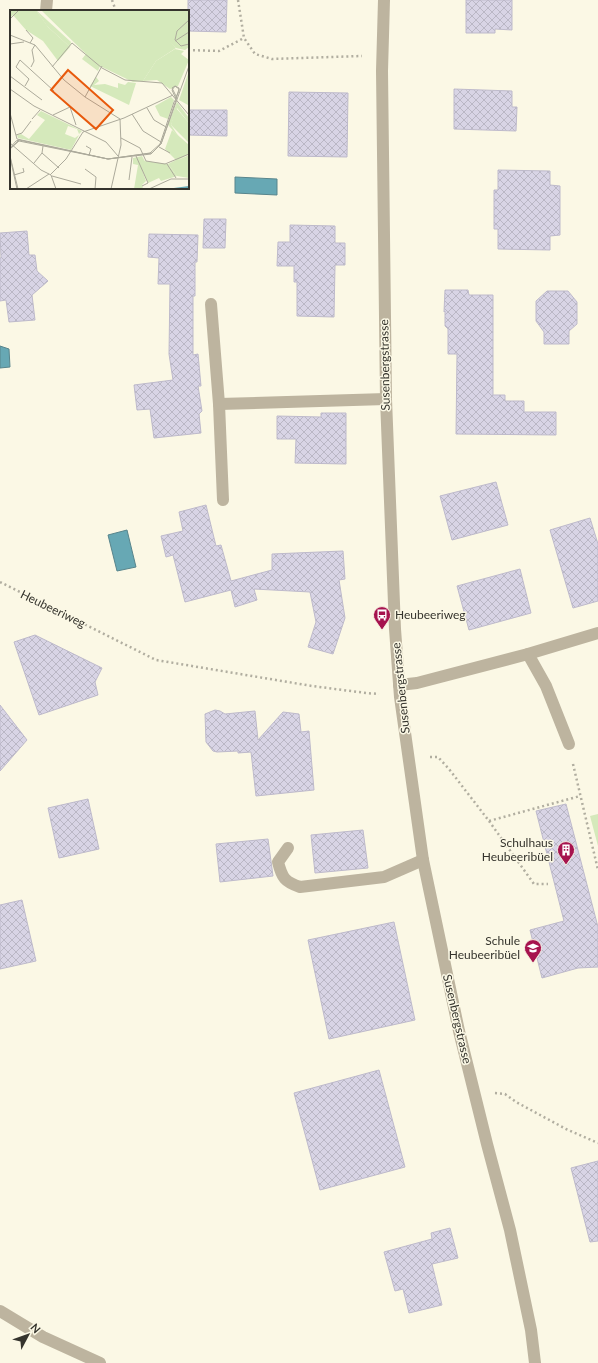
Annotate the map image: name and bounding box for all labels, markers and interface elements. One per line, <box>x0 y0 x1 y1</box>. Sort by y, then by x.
inset map <box>10 10 189 189</box>
street label: Susenbergstrasse <box>376 319 393 411</box>
street label: Heubeeriweg <box>18 586 88 631</box>
bus stop icon: Heubeeriweg <box>372 605 392 630</box>
place label: Heubeeriweg <box>395 607 466 622</box>
street label: Susenbergstrasse <box>388 642 413 734</box>
place label: Schulhaus Heubeeribüel <box>482 835 553 864</box>
building icon: Schulhaus Heubeeribüel <box>556 840 576 865</box>
place label: Schule Heubeeribüel <box>449 933 520 962</box>
school or university icon: Schule Heubeeribüel <box>523 938 543 963</box>
street label: Susenbergstrasse <box>440 973 475 1065</box>
north arrow <box>8 1315 48 1355</box>
text: N <box>28 1321 44 1336</box>

